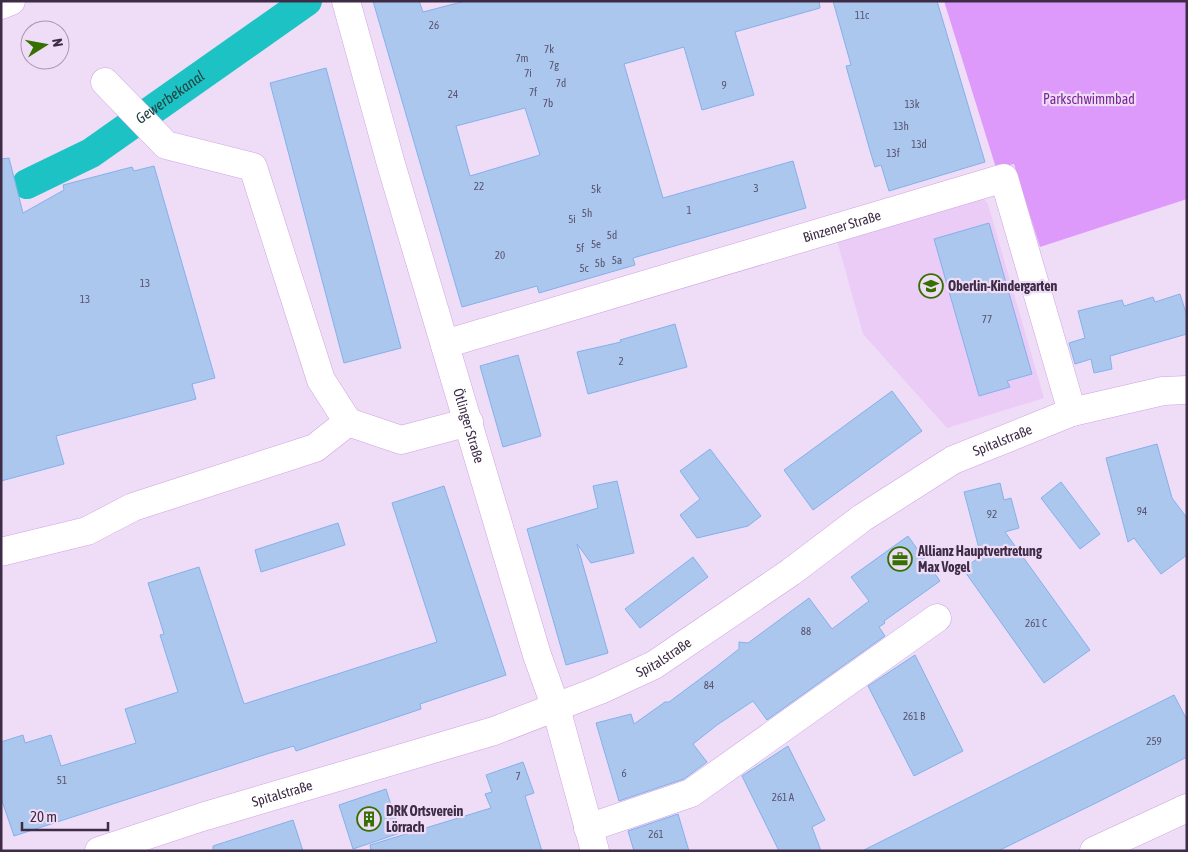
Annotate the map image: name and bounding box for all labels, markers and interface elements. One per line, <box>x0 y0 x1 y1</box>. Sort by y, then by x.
house number: 11c <box>855 9 870 21</box>
house number: 26 <box>429 19 439 31</box>
north arrow <box>20 20 70 70</box>
text: N <box>49 37 66 48</box>
house number: 7k <box>544 43 554 55</box>
house number: 7m <box>515 52 529 64</box>
house number: 7g <box>549 59 559 71</box>
water label: Gewerbekanal <box>132 67 208 127</box>
house number: 7i <box>524 67 532 79</box>
house number: 7d <box>556 77 566 89</box>
house number: 9 <box>721 79 727 91</box>
house number: 7f <box>529 86 537 98</box>
house number: 24 <box>448 88 458 100</box>
park label: Parkschwimmbad <box>1043 91 1135 107</box>
house number: 7b <box>543 97 553 109</box>
house number: 13k <box>904 98 920 110</box>
house number: 13h <box>893 120 909 132</box>
house number: 13d <box>911 138 927 150</box>
house number: 13f <box>886 147 900 159</box>
house number: 22 <box>474 180 484 192</box>
house number: 3 <box>753 182 759 194</box>
house number: 5k <box>591 183 601 195</box>
house number: 1 <box>686 204 692 216</box>
house number: 5h <box>582 207 592 219</box>
street label: Binzener Straße <box>801 207 883 245</box>
house number: 5i <box>568 213 576 225</box>
house number: 5d <box>607 229 617 241</box>
house number: 5e <box>591 238 601 250</box>
house number: 5f <box>576 242 584 254</box>
house number: 20 <box>495 249 505 261</box>
house number: 5a <box>612 254 622 266</box>
house number: 5b <box>595 257 605 269</box>
house number: 5c <box>579 262 590 274</box>
school or university icon: Oberlin-Kindergarten <box>918 273 944 299</box>
house number: 13 <box>140 277 150 289</box>
place label: Oberlin-Kindergarten <box>948 278 1058 294</box>
house number: 13 <box>80 293 90 305</box>
house number: 77 <box>982 313 992 325</box>
house number: 2 <box>618 355 624 367</box>
street label: Ötlinger Straße <box>450 386 487 465</box>
street label: Spitalstraße <box>970 421 1034 459</box>
house number: 94 <box>1137 505 1147 517</box>
house number: 92 <box>987 508 997 520</box>
place label: Allianz Hauptvertretung Max Vogel <box>917 543 1043 575</box>
office icon: Allianz Hauptvertretung Max Vogel <box>887 546 913 572</box>
house number: 261 C <box>1025 617 1047 629</box>
house number: 88 <box>801 625 811 637</box>
street label: Spitalstraße <box>633 634 694 680</box>
house number: 84 <box>704 679 714 691</box>
house number: 261 B <box>903 710 926 722</box>
house number: 259 <box>1146 735 1162 747</box>
house number: 6 <box>621 767 627 779</box>
house number: 7 <box>515 770 521 782</box>
house number: 51 <box>57 774 67 786</box>
street label: Spitalstraße <box>250 777 314 810</box>
house number: 261 A <box>772 791 795 803</box>
scale bar <box>22 800 109 832</box>
place label: DRK Ortsverein Lörrach <box>386 803 463 835</box>
building icon: DRK Ortsverein Lörrach <box>356 806 382 832</box>
text: 20 m <box>30 808 57 825</box>
house number: 261 <box>648 828 664 840</box>

